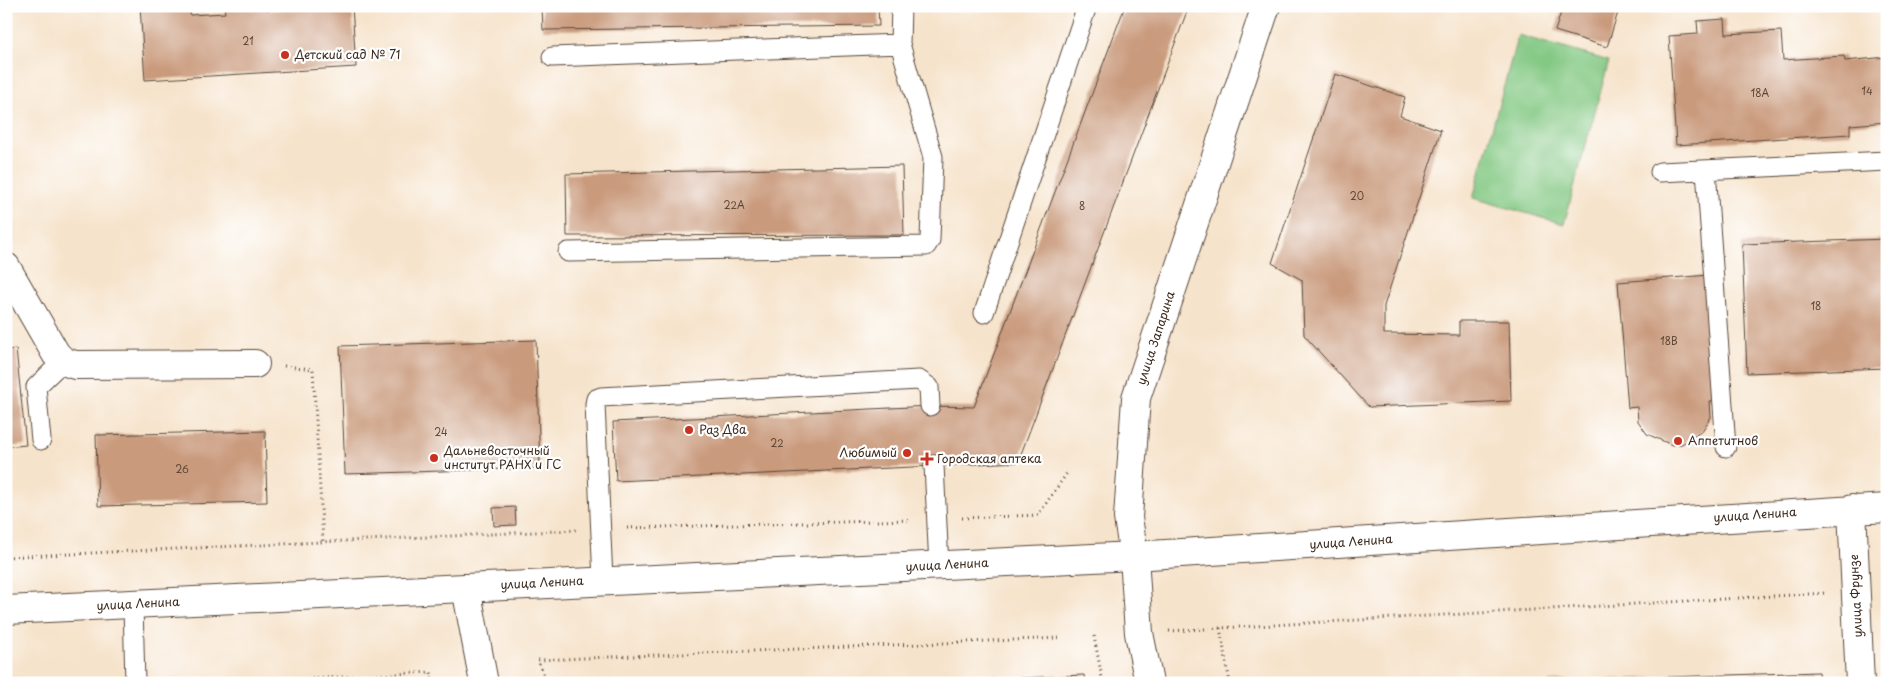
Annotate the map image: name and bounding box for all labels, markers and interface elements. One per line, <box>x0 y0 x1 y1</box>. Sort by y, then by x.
house number: 21 <box>242 33 254 48</box>
place label: Детский сад № 71 <box>294 45 400 63</box>
marker: Детский сад № 71 <box>279 49 291 61</box>
house number: 14 <box>1861 83 1873 98</box>
house number: 18А <box>1751 85 1770 100</box>
house number: 20 <box>1350 188 1364 203</box>
house number: 22А <box>723 197 745 212</box>
house number: 8 <box>1079 198 1085 213</box>
street label: улица Запарина <box>1131 288 1179 387</box>
house number: 18 <box>1811 298 1821 313</box>
house number: 18В <box>1660 333 1678 348</box>
place label: Раз Два <box>699 420 747 438</box>
house number: 24 <box>434 424 448 439</box>
marker: Раз Два <box>683 424 695 436</box>
place label: Аппетитнов <box>1688 431 1758 449</box>
house number: 22 <box>770 435 784 450</box>
marker: Аппетитнов <box>1672 435 1684 447</box>
place label: Дальневосточный институт РАНХ и ГС <box>443 441 561 473</box>
place label: Любимый <box>839 443 897 461</box>
marker: Любимый <box>901 447 913 459</box>
place label: Городская аптека <box>937 449 1042 467</box>
marker: Дальневосточный институт РАНХ и ГС <box>428 452 440 464</box>
marker: Городская аптека <box>921 453 933 465</box>
house number: 26 <box>175 461 189 476</box>
street label: улица Ленина <box>1713 502 1798 526</box>
street label: улица Ленина <box>1309 529 1394 553</box>
street label: улица Ленина <box>905 553 989 575</box>
street label: улица Фрунзе <box>1844 554 1866 638</box>
street label: улица Ленина <box>500 571 584 593</box>
street label: улица Ленина <box>96 592 180 614</box>

